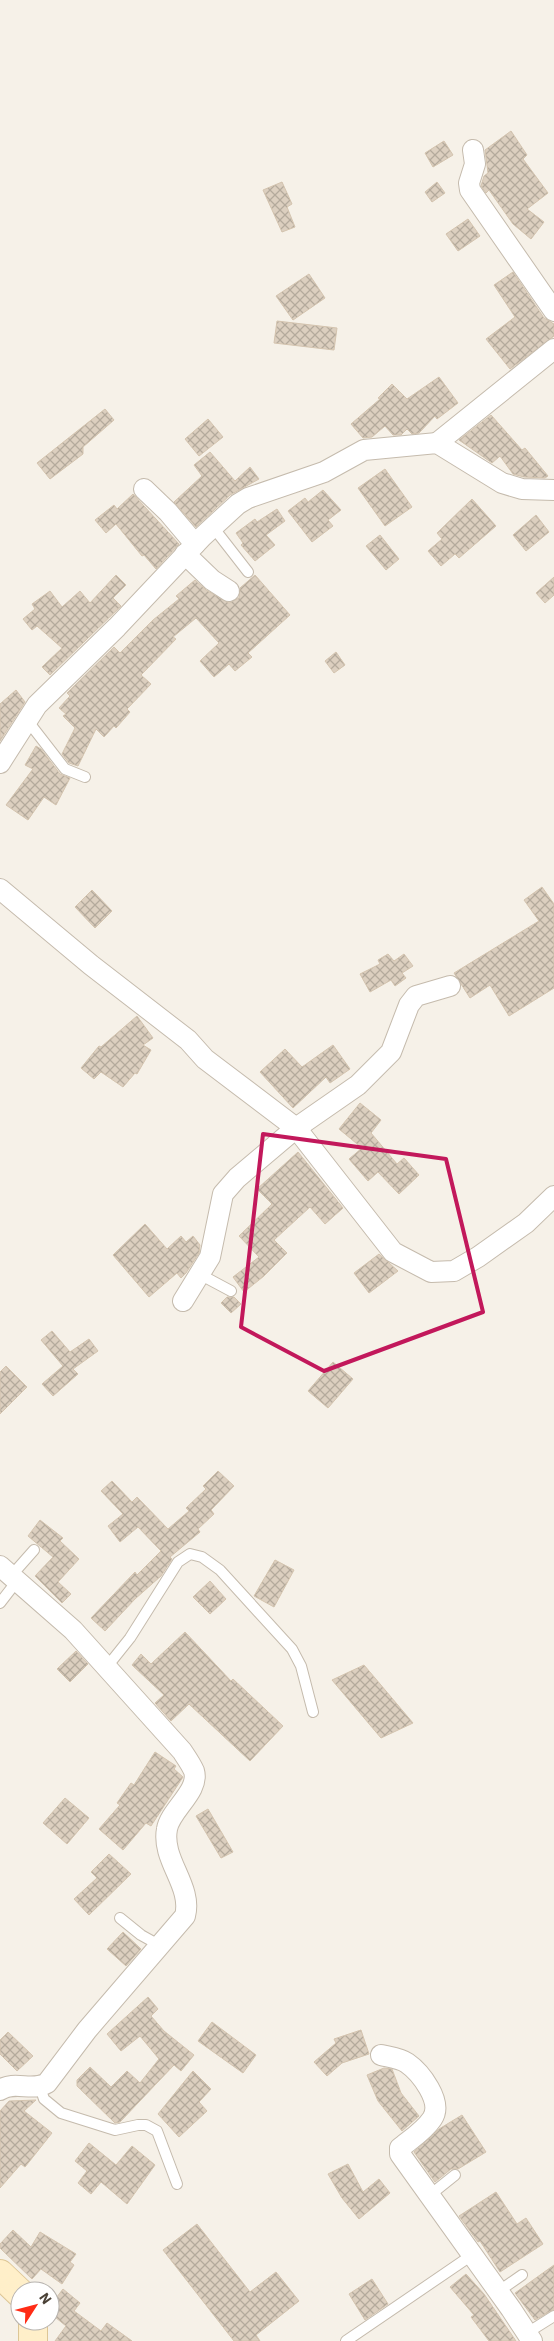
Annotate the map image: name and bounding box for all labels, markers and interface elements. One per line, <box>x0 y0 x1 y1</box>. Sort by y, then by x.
north arrow <box>10 2281 60 2331</box>
text: N <box>35 2289 56 2308</box>

